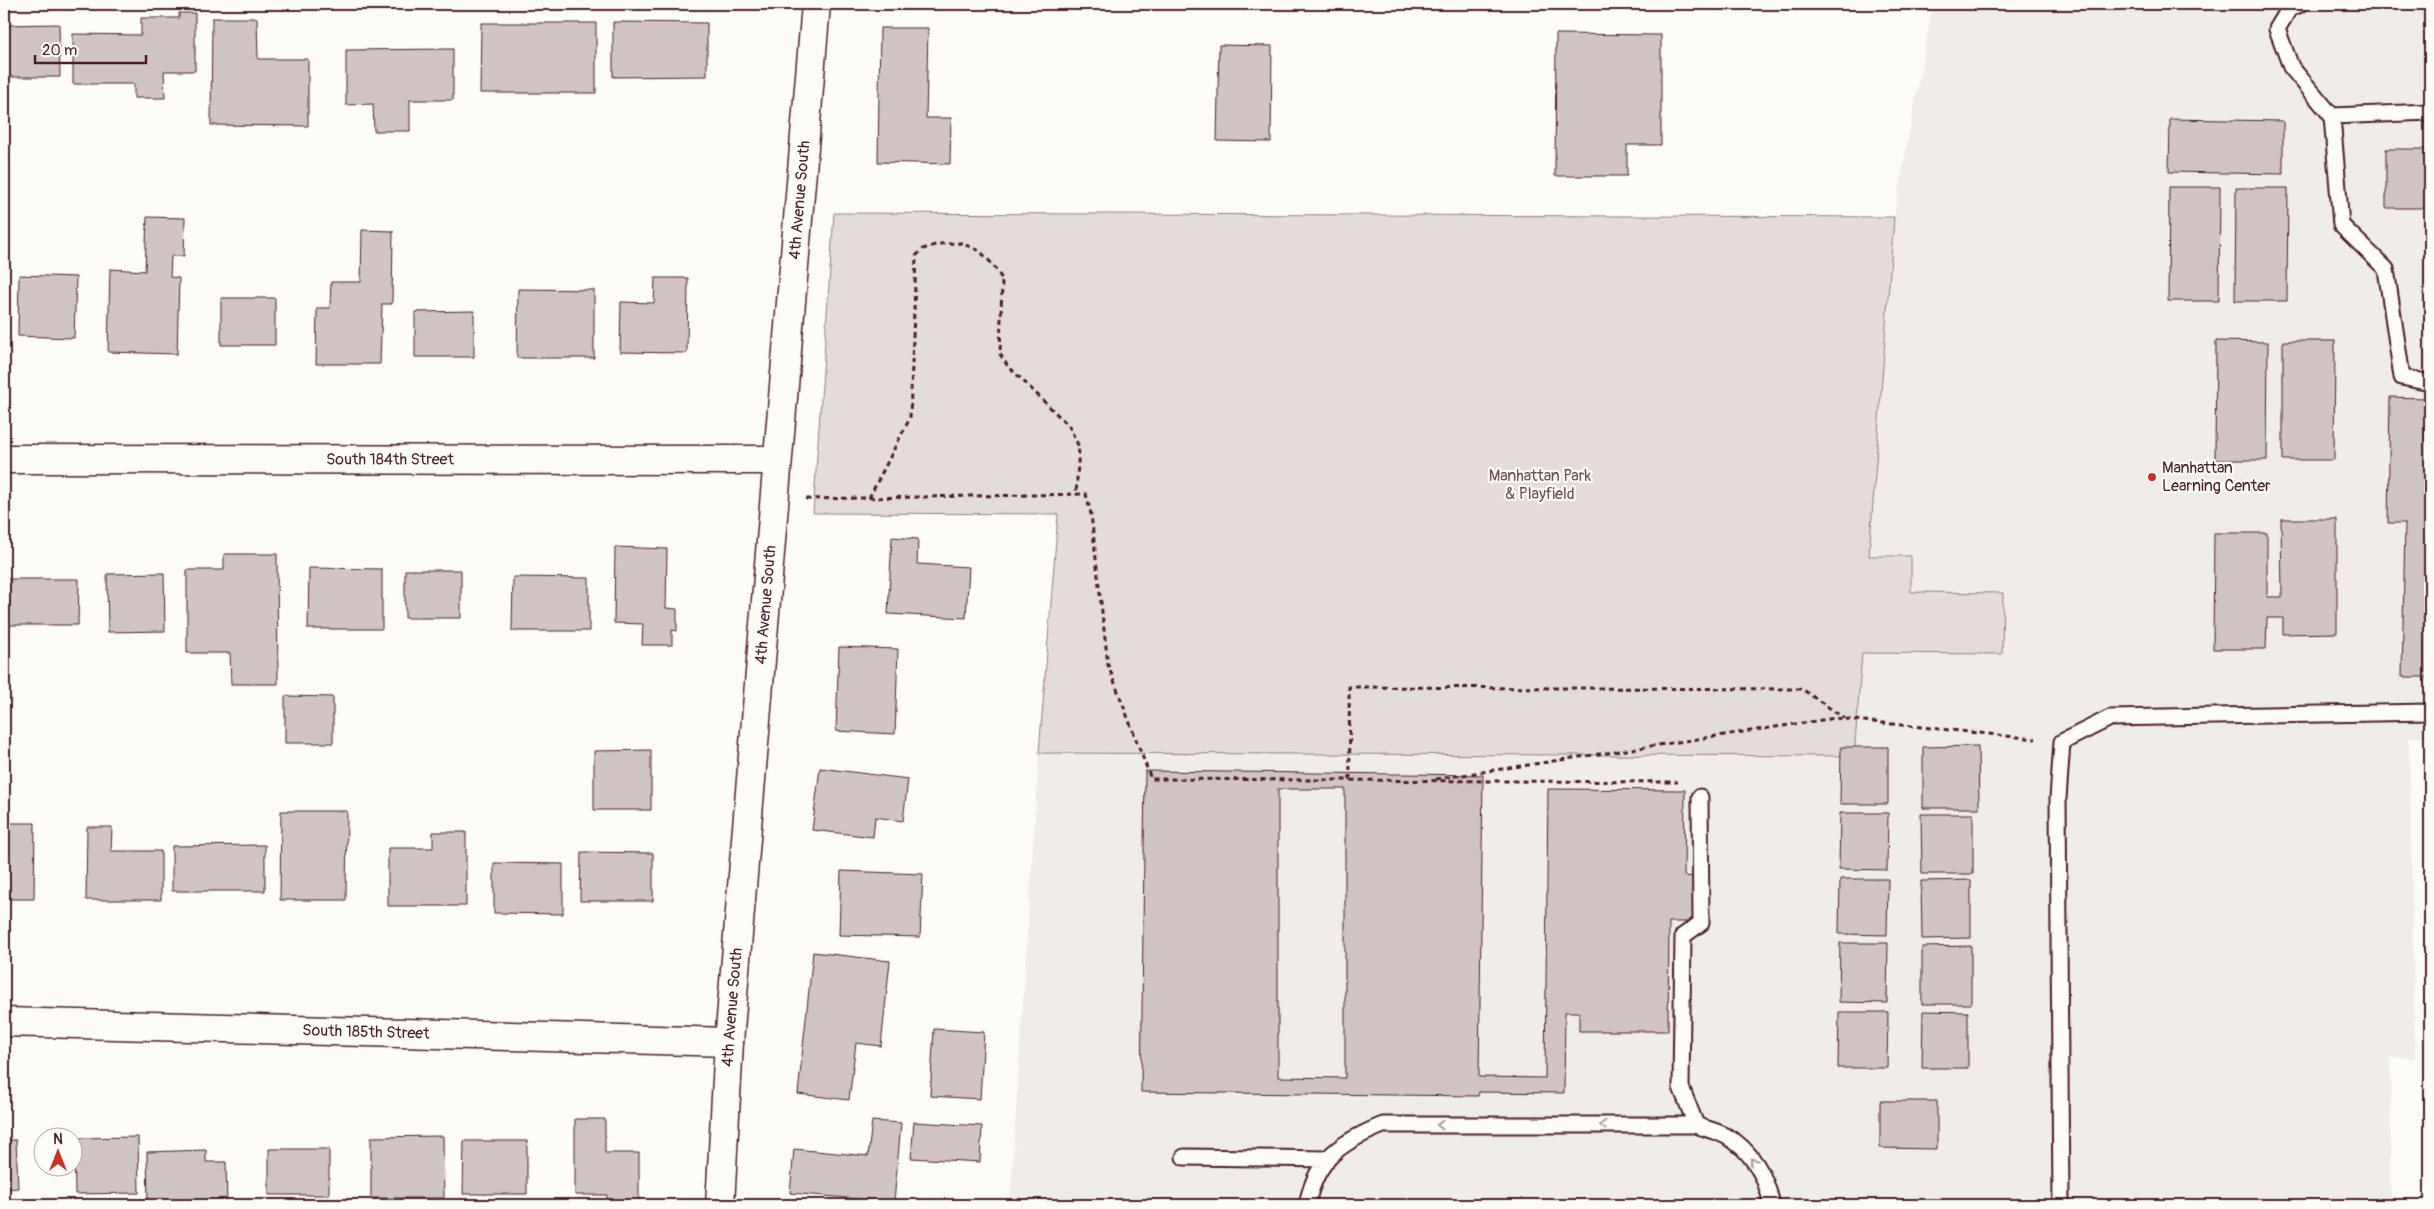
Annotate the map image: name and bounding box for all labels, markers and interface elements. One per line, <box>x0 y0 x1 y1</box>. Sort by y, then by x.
scale bar <box>35 32 146 64</box>
text: 20 m <box>42 41 77 60</box>
street label: 4th Avenue South <box>785 140 815 261</box>
street label: South 184th Street <box>326 449 455 470</box>
place label: Manhattan Learning Center <box>2162 458 2271 496</box>
park label: Manhattan Park & Playfield <box>1489 466 1592 504</box>
marker: Manhattan Learning Center <box>2146 471 2158 483</box>
street label: 4th Avenue South <box>751 544 781 665</box>
street label: 4th Avenue South <box>718 947 747 1067</box>
street label: South 185th Street <box>302 1020 430 1044</box>
one-way arrow <box>1436 1120 1444 1130</box>
one-way arrow <box>1598 1120 1606 1130</box>
north arrow <box>32 1126 82 1176</box>
text: N <box>53 1131 63 1148</box>
one-way arrow <box>1750 1157 1759 1167</box>

